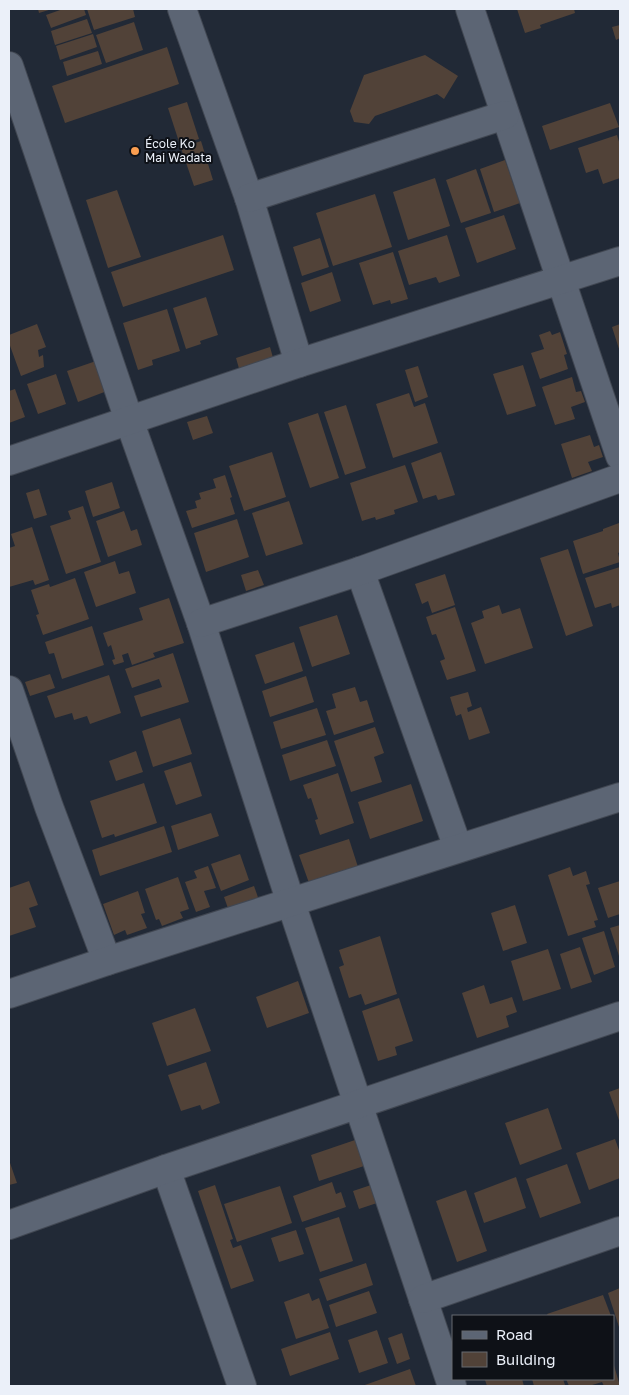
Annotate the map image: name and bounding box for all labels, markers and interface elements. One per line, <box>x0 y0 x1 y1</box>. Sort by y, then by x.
place label: École Ko Mai Wadata <box>145 136 212 165</box>
marker: École Ko Mai Wadata <box>129 145 141 157</box>
legend <box>452 1315 614 1380</box>
text: Road <box>496 1325 533 1343</box>
text: Building <box>496 1350 556 1368</box>

